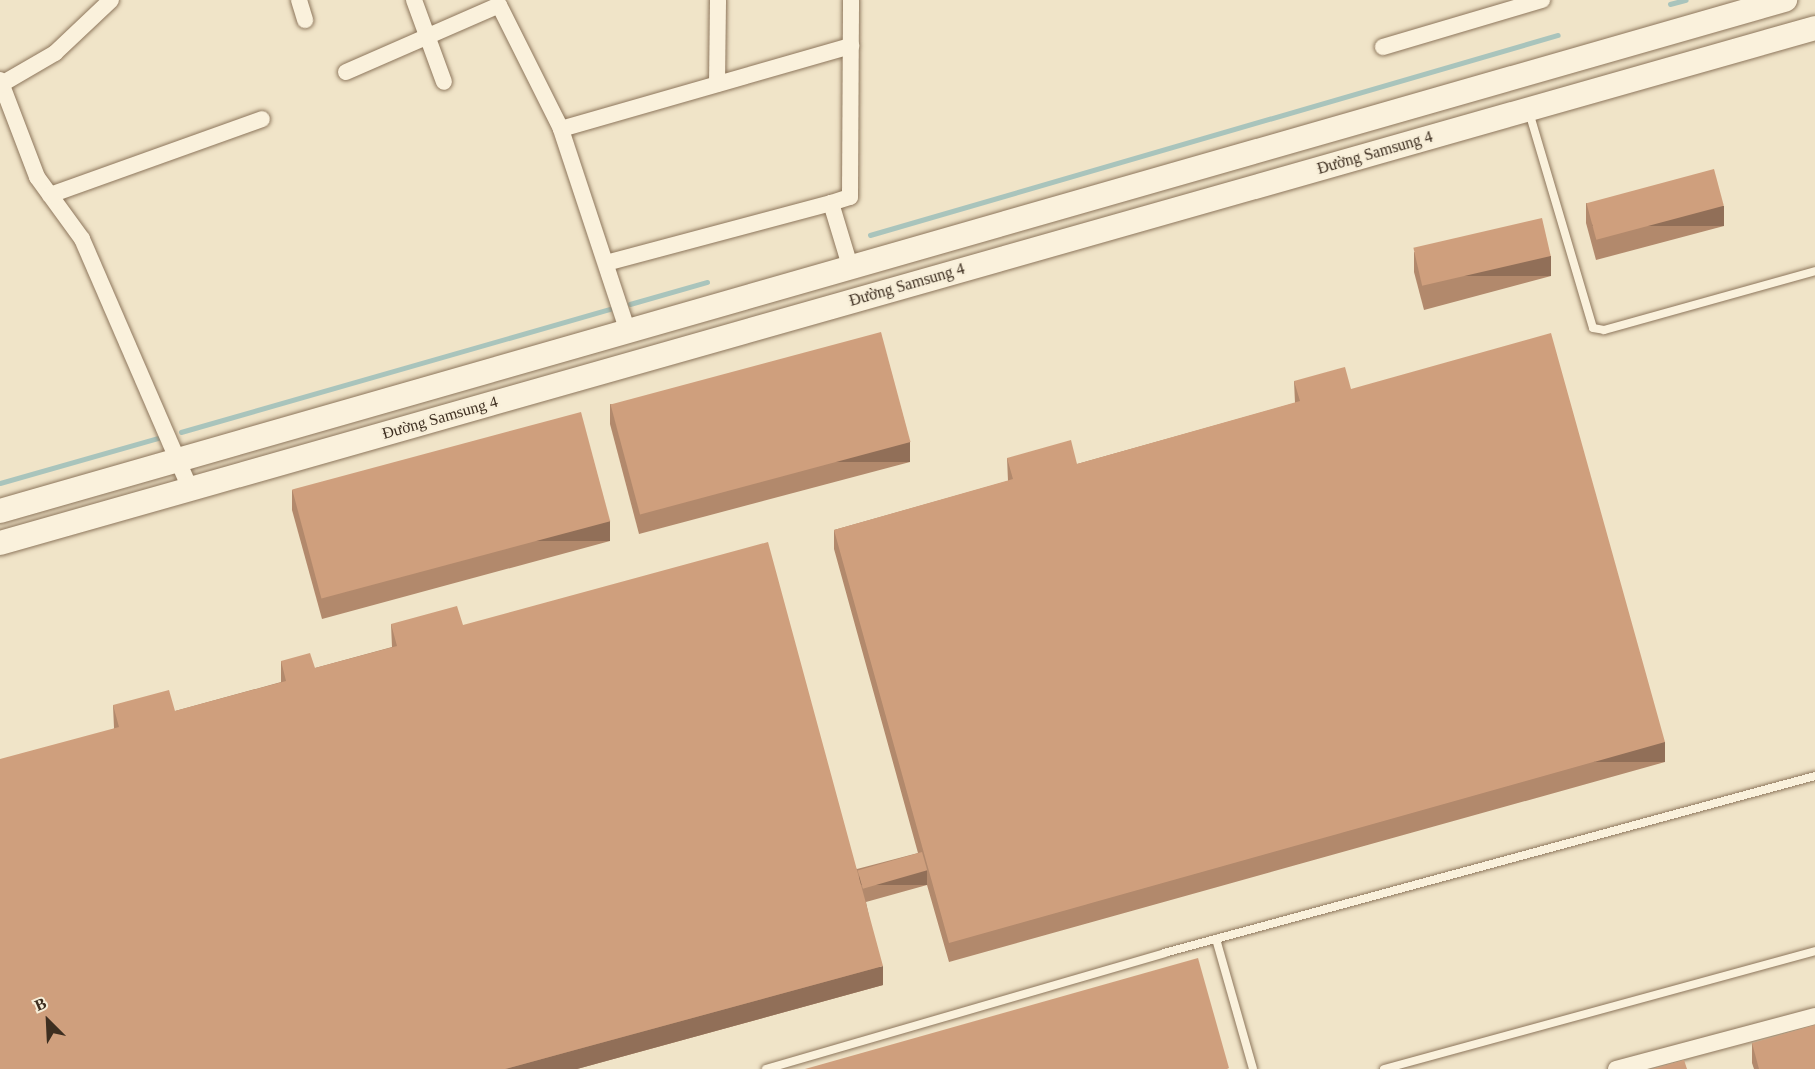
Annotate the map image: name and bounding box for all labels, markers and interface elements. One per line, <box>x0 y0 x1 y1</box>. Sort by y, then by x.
street label: Đường Samsung 4 <box>1315 127 1435 179</box>
street label: Đường Samsung 4 <box>847 259 967 311</box>
street label: Đường Samsung 4 <box>380 392 500 444</box>
north arrow <box>18 991 78 1051</box>
text: B <box>32 994 49 1014</box>

